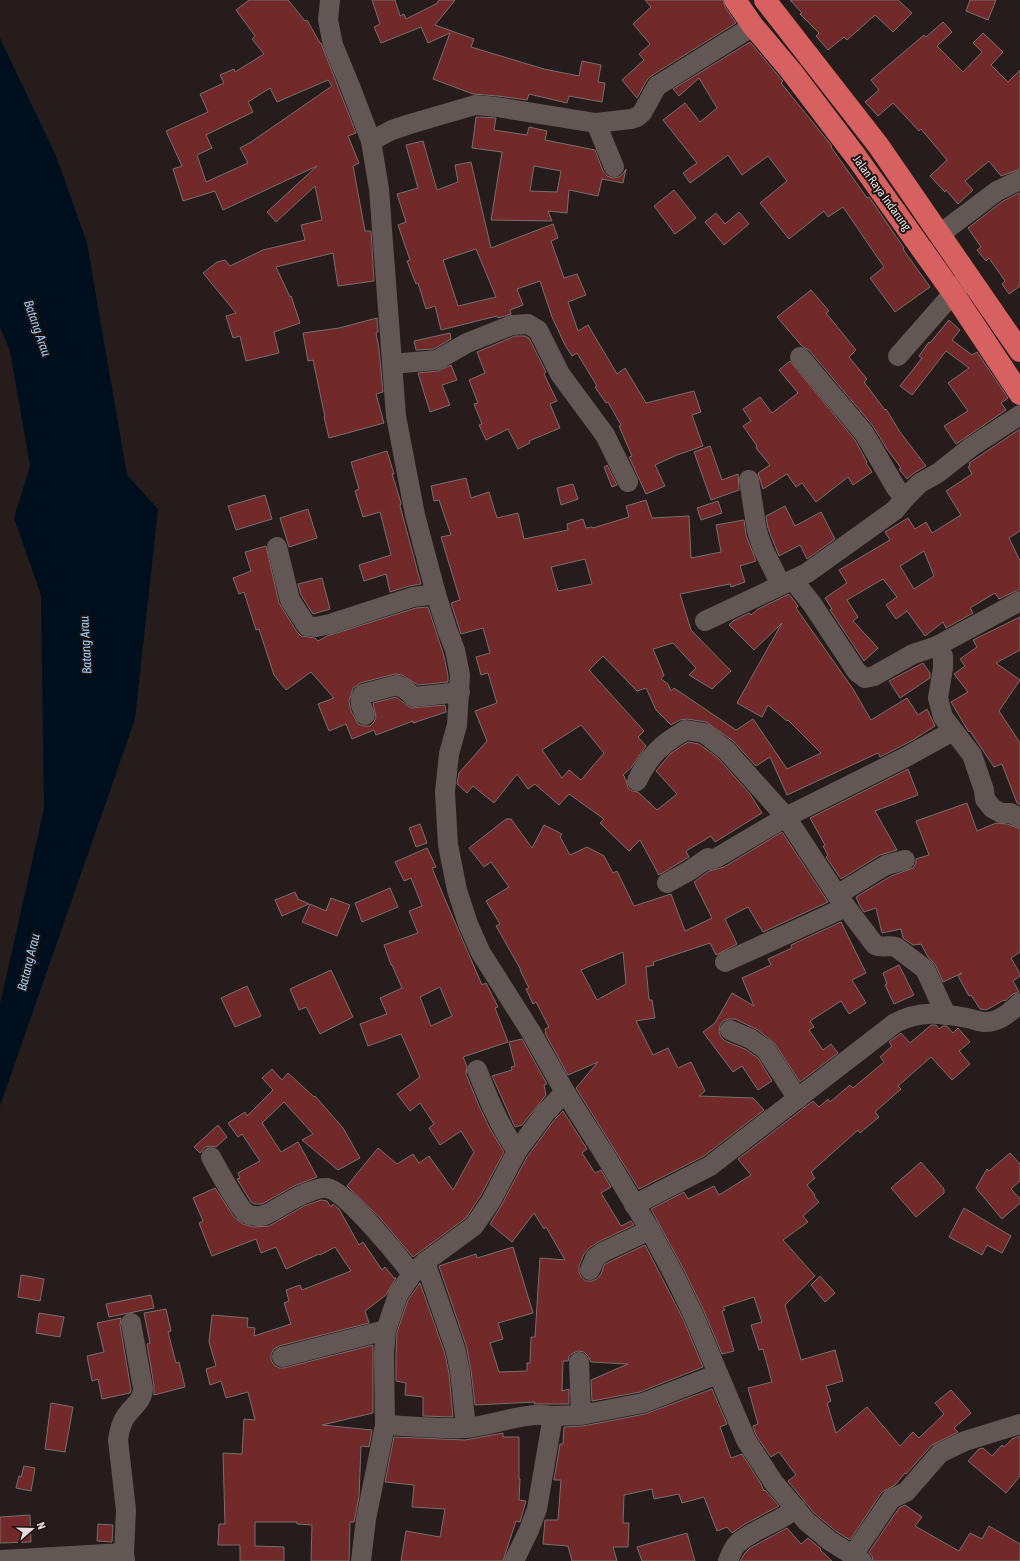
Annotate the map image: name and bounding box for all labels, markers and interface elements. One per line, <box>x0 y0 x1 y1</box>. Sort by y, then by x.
street label: Jalan Raya Indarung <box>850 153 915 234</box>
water label: Batang Arau <box>21 298 54 358</box>
water label: Batang Arau <box>76 616 95 674</box>
water label: Batang Arau <box>14 932 43 992</box>
north arrow <box>12 1509 52 1549</box>
text: N <box>35 1520 48 1531</box>

